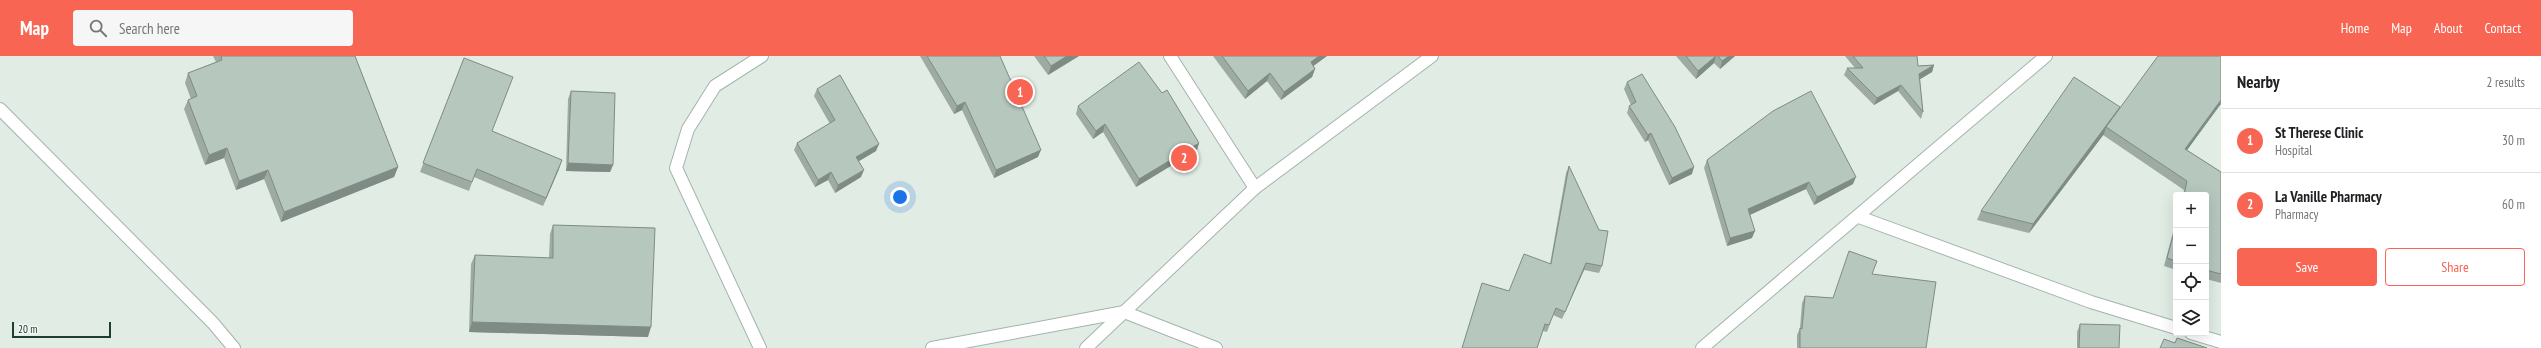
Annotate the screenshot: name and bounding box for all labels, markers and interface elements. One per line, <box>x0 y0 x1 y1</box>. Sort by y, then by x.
search box <box>73 10 353 46</box>
text: Map <box>20 16 49 40</box>
icon: search <box>87 17 109 39</box>
text: Search here <box>119 19 180 38</box>
text: Home <box>2341 19 2369 37</box>
text: Map <box>2391 19 2412 37</box>
text: About <box>2434 19 2463 37</box>
text: Contact <box>2485 19 2521 37</box>
text: Nearby <box>2237 71 2280 93</box>
text: 2 results <box>2486 74 2525 91</box>
pin: 1 <box>1007 77 1033 107</box>
text: St Therese Clinic <box>2275 123 2363 142</box>
text: 1 <box>2247 132 2253 149</box>
text: 30 m <box>2502 132 2525 149</box>
text: Hospital <box>2275 142 2312 159</box>
pin: 2 <box>1171 143 1197 173</box>
your location <box>890 187 910 207</box>
text: La Vanille Pharmacy <box>2275 187 2382 206</box>
map controls <box>2173 192 2209 336</box>
button: + <box>2173 192 2209 228</box>
text: 2 <box>2247 196 2253 213</box>
text: 60 m <box>2502 196 2525 213</box>
text: Pharmacy <box>2275 206 2318 223</box>
button: − <box>2173 228 2209 264</box>
button: Save <box>2237 248 2377 286</box>
button: Share <box>2385 248 2525 286</box>
button: locate <box>2173 264 2209 300</box>
button: layers <box>2173 300 2209 336</box>
scale bar <box>12 320 111 339</box>
text: 20 m <box>18 322 37 336</box>

